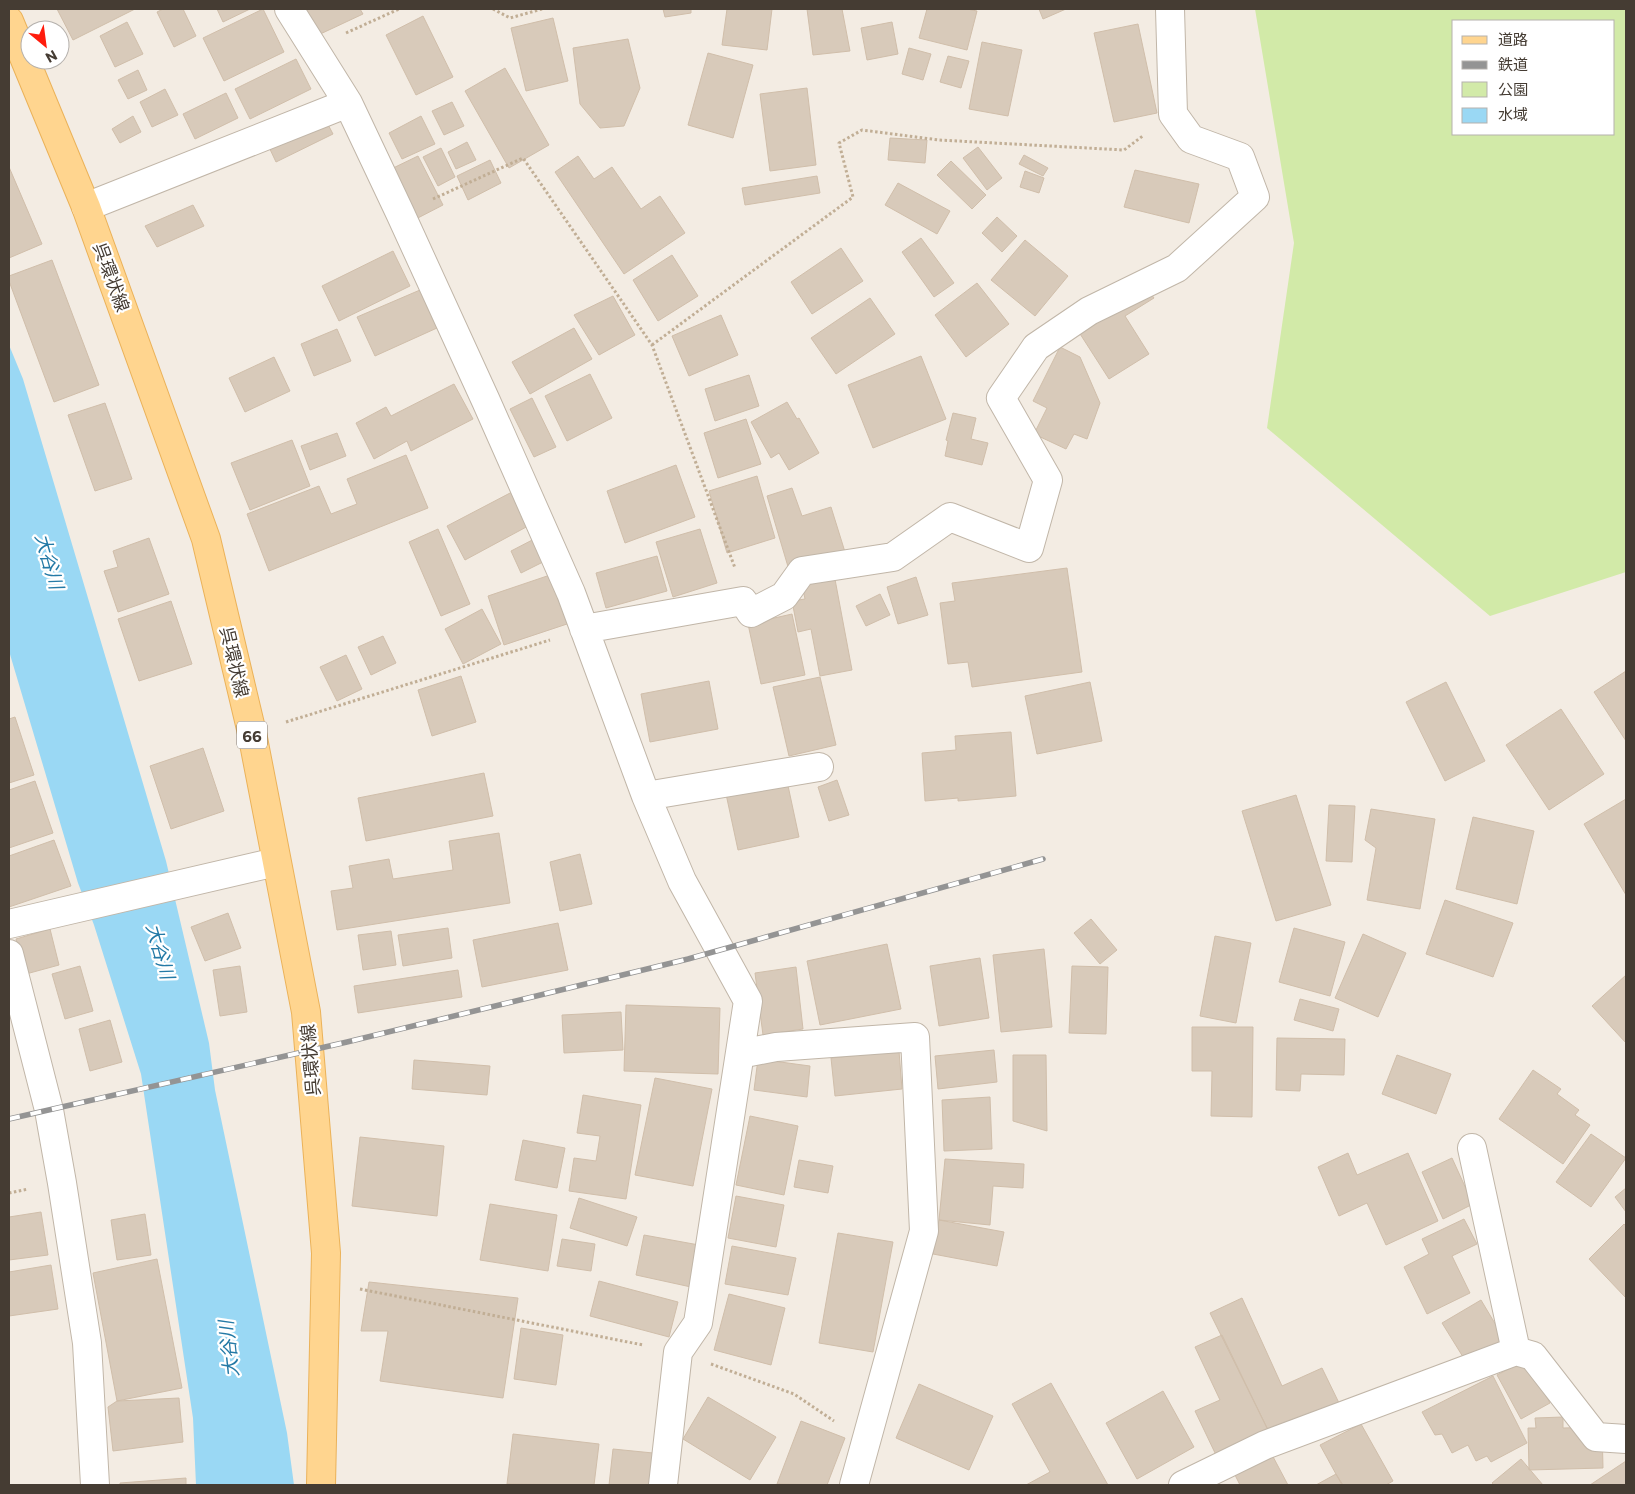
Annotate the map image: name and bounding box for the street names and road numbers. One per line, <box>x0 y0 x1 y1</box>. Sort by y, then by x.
street label: 呉環状線 <box>89 239 135 315</box>
street label: 呉環状線 <box>216 624 254 700</box>
road number: 66 <box>237 722 267 748</box>
street label: 呉環状線 <box>296 1023 324 1097</box>

